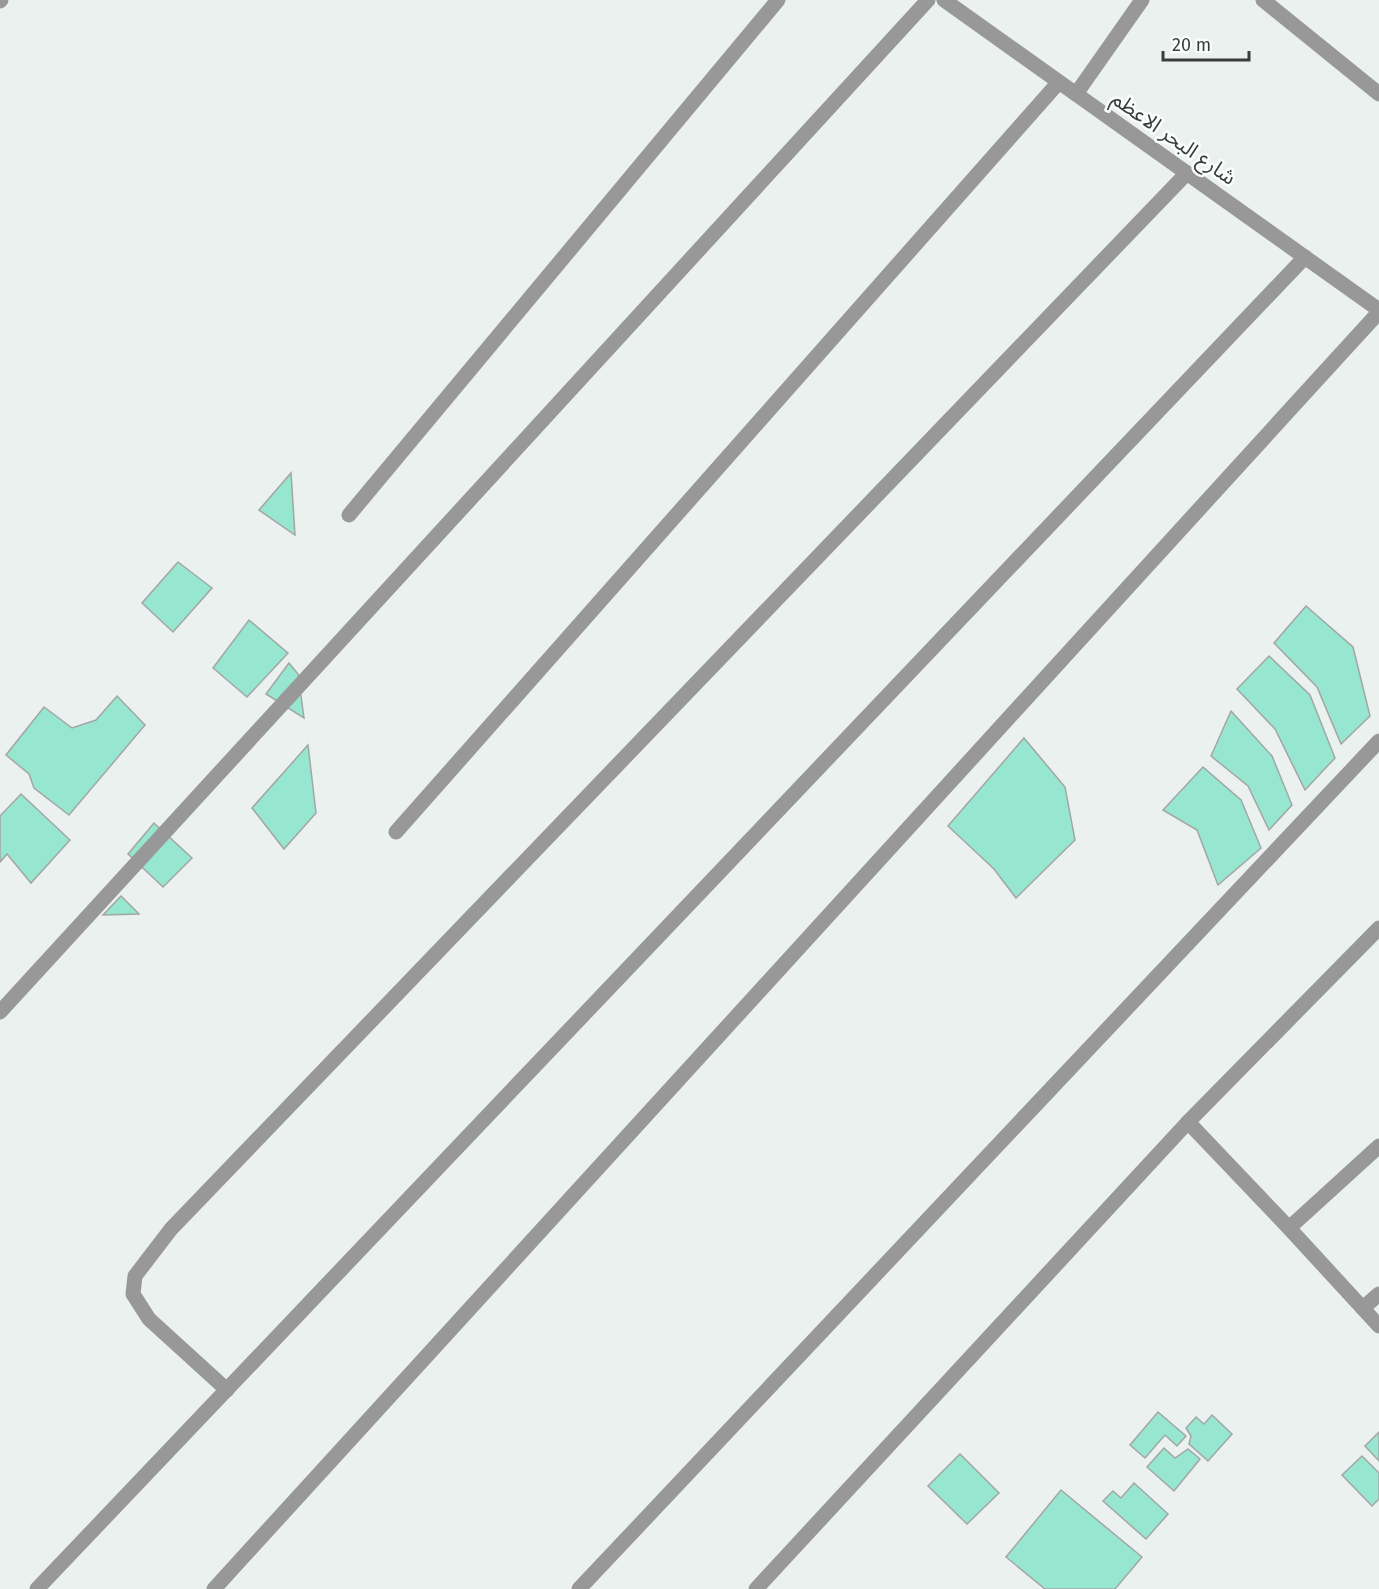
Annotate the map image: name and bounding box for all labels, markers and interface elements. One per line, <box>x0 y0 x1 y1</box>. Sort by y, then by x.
scale bar <box>1163 24 1248 62</box>
text: 20 m <box>1172 34 1211 56</box>
street label: شارع البحر الاعظم <box>1106 86 1241 192</box>

